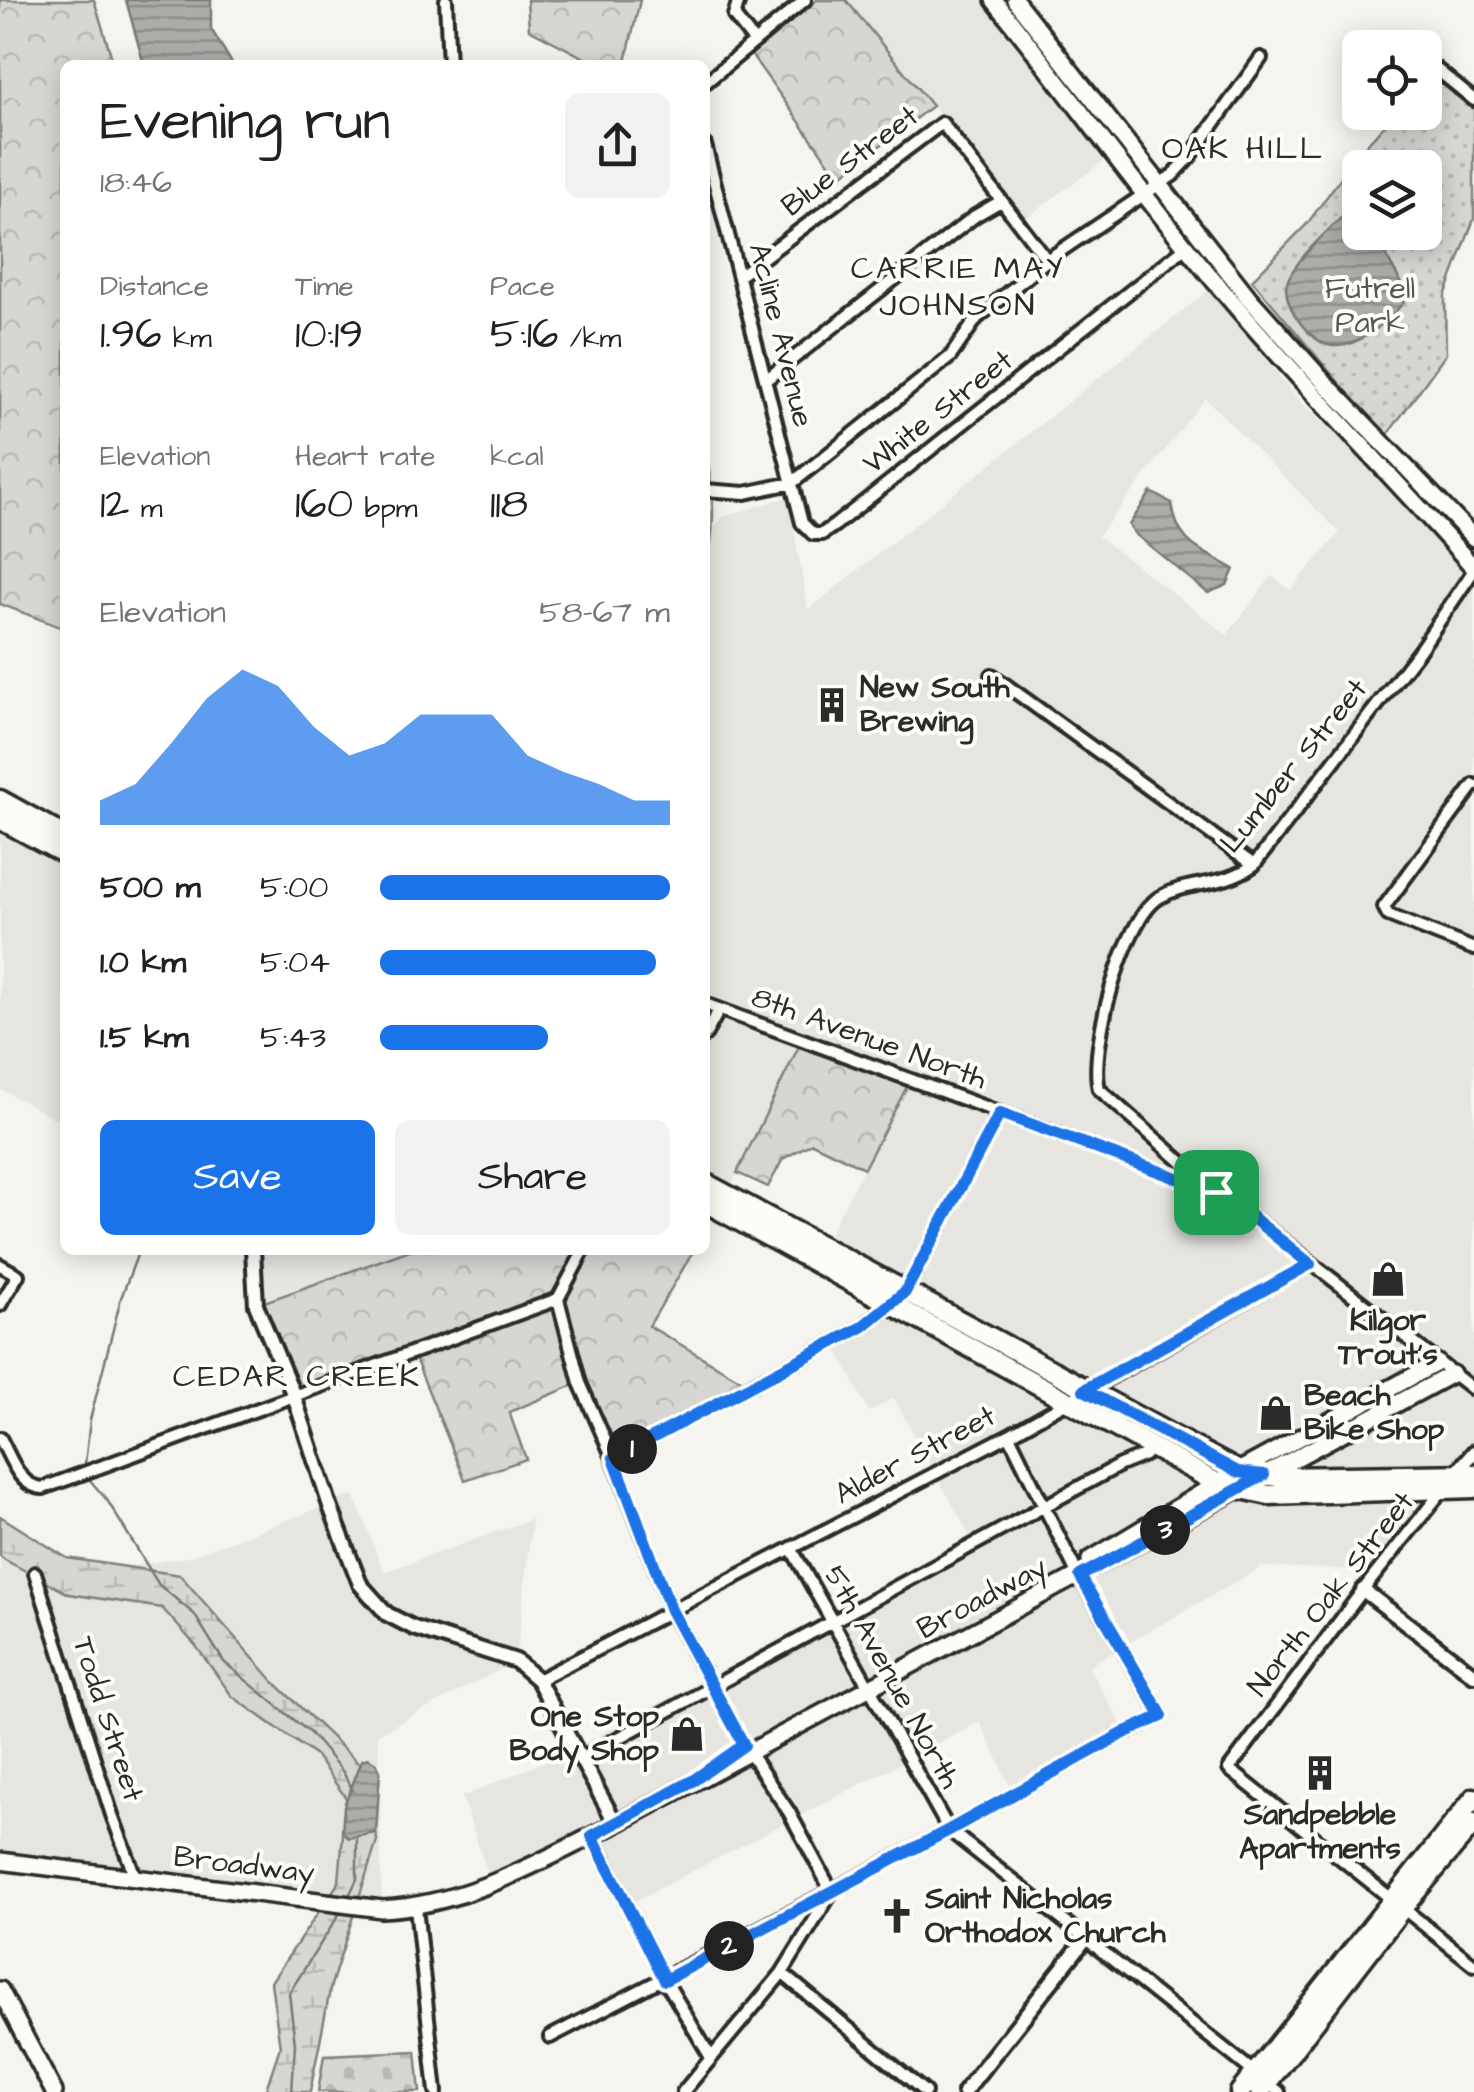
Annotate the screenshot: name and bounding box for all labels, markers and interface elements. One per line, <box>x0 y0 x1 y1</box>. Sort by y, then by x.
map controls <box>1342 30 1442 250</box>
button: locate <box>1342 30 1442 130</box>
text: Evening run <box>100 84 390 160</box>
button: share <box>565 93 670 198</box>
street label: Blue Street <box>773 95 927 227</box>
district label: OAK HILL <box>1162 126 1324 171</box>
button: layers <box>1342 150 1442 250</box>
text: 18:46 <box>100 160 172 205</box>
street label: Acline Avenue <box>738 239 824 431</box>
district label: CARRIE MAY JOHNSON <box>851 246 1065 328</box>
text: Distance <box>100 267 209 306</box>
text: Time <box>295 267 354 306</box>
text: Pace <box>490 267 555 306</box>
park label: Futrell Park <box>1325 268 1415 344</box>
text: 1.96 <box>100 306 162 364</box>
text: 10:19 <box>295 306 363 364</box>
text: 5:16 <box>490 306 558 364</box>
text: km <box>162 319 212 358</box>
text: /km <box>558 319 621 358</box>
street label: White Street <box>854 340 1022 484</box>
text: Elevation <box>100 437 210 476</box>
text: Heart rate <box>295 437 436 476</box>
text: kcal <box>490 437 544 476</box>
text: 12 <box>100 476 129 534</box>
text: 160 <box>295 476 353 534</box>
text: 118 <box>490 476 528 534</box>
text: m <box>129 489 162 528</box>
text: bpm <box>353 489 418 528</box>
text: Elevation <box>100 590 226 635</box>
text: 58–67 m <box>539 590 670 635</box>
place label: New South Brewing <box>860 667 1011 745</box>
street label: Lumber Street <box>1210 670 1378 862</box>
building icon: New South Brewing <box>813 686 851 724</box>
text: 500 m <box>100 865 201 910</box>
text: 5:00 <box>260 865 328 910</box>
text: 1.0 km <box>100 940 186 985</box>
text: 5:04 <box>260 940 330 985</box>
street label: 8th Avenue North <box>746 976 992 1100</box>
text: 1.5 km <box>100 1015 189 1060</box>
text: 5:43 <box>260 1015 326 1060</box>
button: Save <box>100 1120 375 1235</box>
button: Share <box>395 1120 670 1235</box>
pin <box>1174 1150 1259 1235</box>
icon: arrive <box>1189 1165 1244 1220</box>
shop icon: Kilgor Trout's <box>1369 1260 1407 1298</box>
place label: Kilgor Trout's <box>1337 1300 1438 1376</box>
district label: CEDAR CREEK <box>173 1354 421 1399</box>
place label: Beach Bike Shop <box>1304 1375 1445 1452</box>
shop icon: Beach Bike Shop <box>1257 1394 1295 1432</box>
street label: Alder Street <box>827 1395 1003 1515</box>
pin: 1 <box>607 1424 657 1474</box>
text: 1 <box>630 1429 634 1468</box>
street label: North Oak Street <box>1238 1483 1424 1705</box>
pin: 3 <box>1140 1505 1190 1555</box>
text: 3 <box>1158 1510 1172 1549</box>
street label: Broadway <box>910 1546 1055 1651</box>
street label: 5th Avenue North <box>813 1558 971 1796</box>
street label: Todd Street <box>62 1631 154 1807</box>
place label: One Stop Body Shop <box>509 1696 659 1774</box>
shop icon: One Stop Body Shop <box>668 1715 706 1753</box>
building icon: Sandpebble Apartments <box>1301 1754 1339 1792</box>
place label: Sandpebble Apartments <box>1239 1794 1401 1871</box>
street label: Broadway <box>171 1836 317 1895</box>
place label: Saint Nicholas Orthodox Church <box>924 1878 1167 1954</box>
church icon: Saint Nicholas Orthodox Church <box>878 1897 916 1935</box>
pin: 2 <box>704 1921 754 1971</box>
text: 2 <box>721 1926 737 1965</box>

